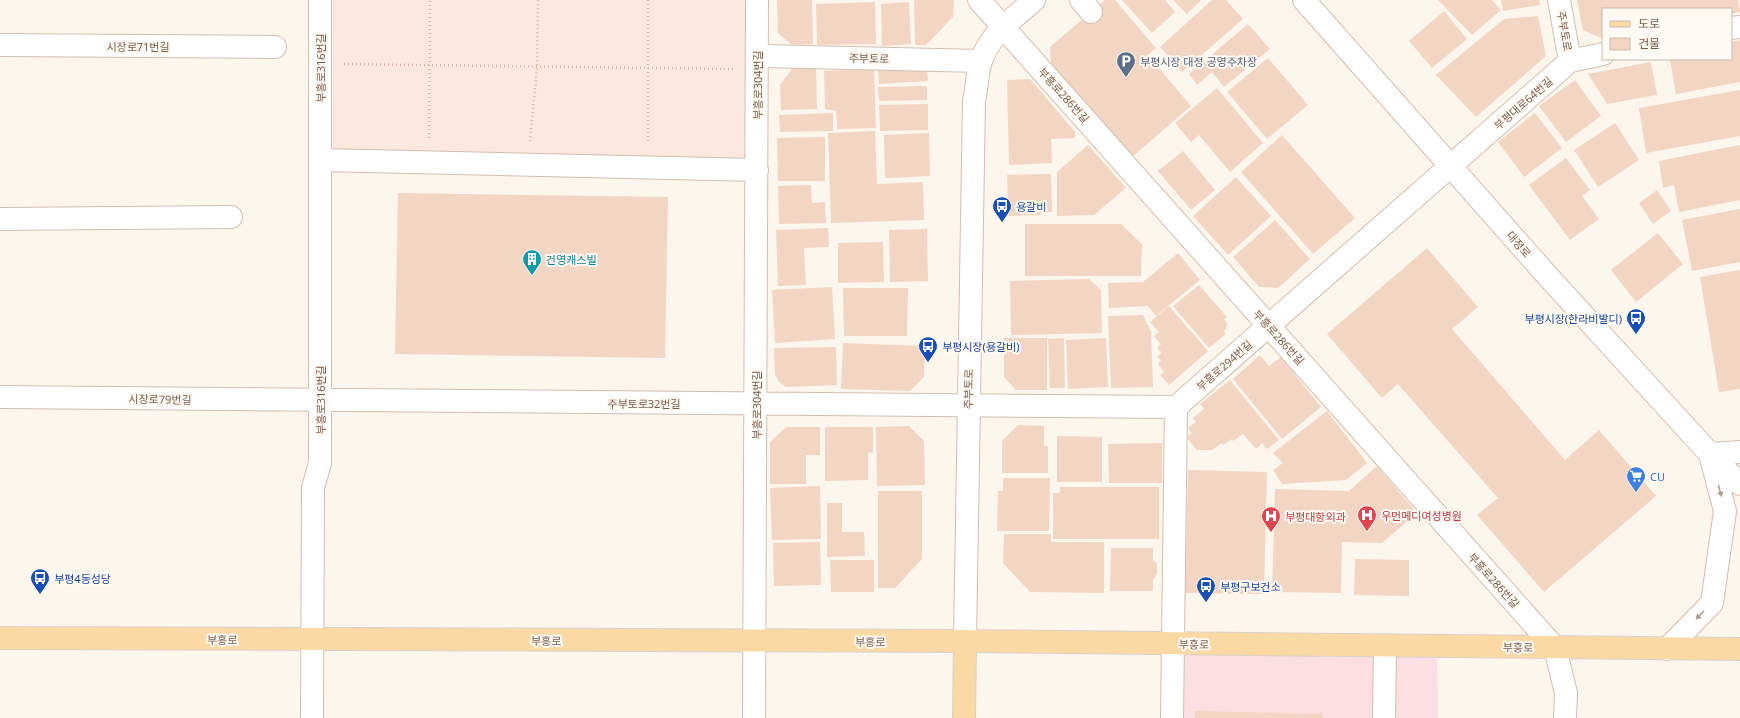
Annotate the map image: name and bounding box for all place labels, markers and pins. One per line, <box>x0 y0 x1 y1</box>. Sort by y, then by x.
parking icon: 부평시장 대정 공영주차장 <box>1115 50 1137 78</box>
place label: 부평시장 대정 공영주차장 <box>1140 54 1257 69</box>
bus stop icon: 용갈비 <box>991 195 1013 223</box>
place label: 용갈비 <box>1016 199 1046 214</box>
building icon: 건영캐스빌 <box>521 248 543 276</box>
place label: 건영캐스빌 <box>546 252 597 267</box>
bus stop icon: 부평시장(한라비발디) <box>1625 307 1647 335</box>
place label: 부평시장(한라비발디) <box>1524 311 1622 326</box>
bus stop icon: 부평시장(용갈비) <box>917 335 939 363</box>
place label: 부평시장(용갈비) <box>942 339 1019 354</box>
supermarket icon: CU <box>1625 465 1647 493</box>
place label: CU <box>1650 469 1665 484</box>
hospital icon: 우먼메디여성병원 <box>1356 504 1378 532</box>
hospital icon: 부평대항외과 <box>1260 505 1282 533</box>
place label: 우먼메디여성병원 <box>1381 508 1462 523</box>
place label: 부평대항외과 <box>1285 509 1346 524</box>
bus stop icon: 부평4동성당 <box>29 567 51 595</box>
place label: 부평4동성당 <box>54 571 111 586</box>
bus stop icon: 부평구보건소 <box>1195 575 1217 603</box>
place label: 부평구보건소 <box>1220 579 1281 594</box>

